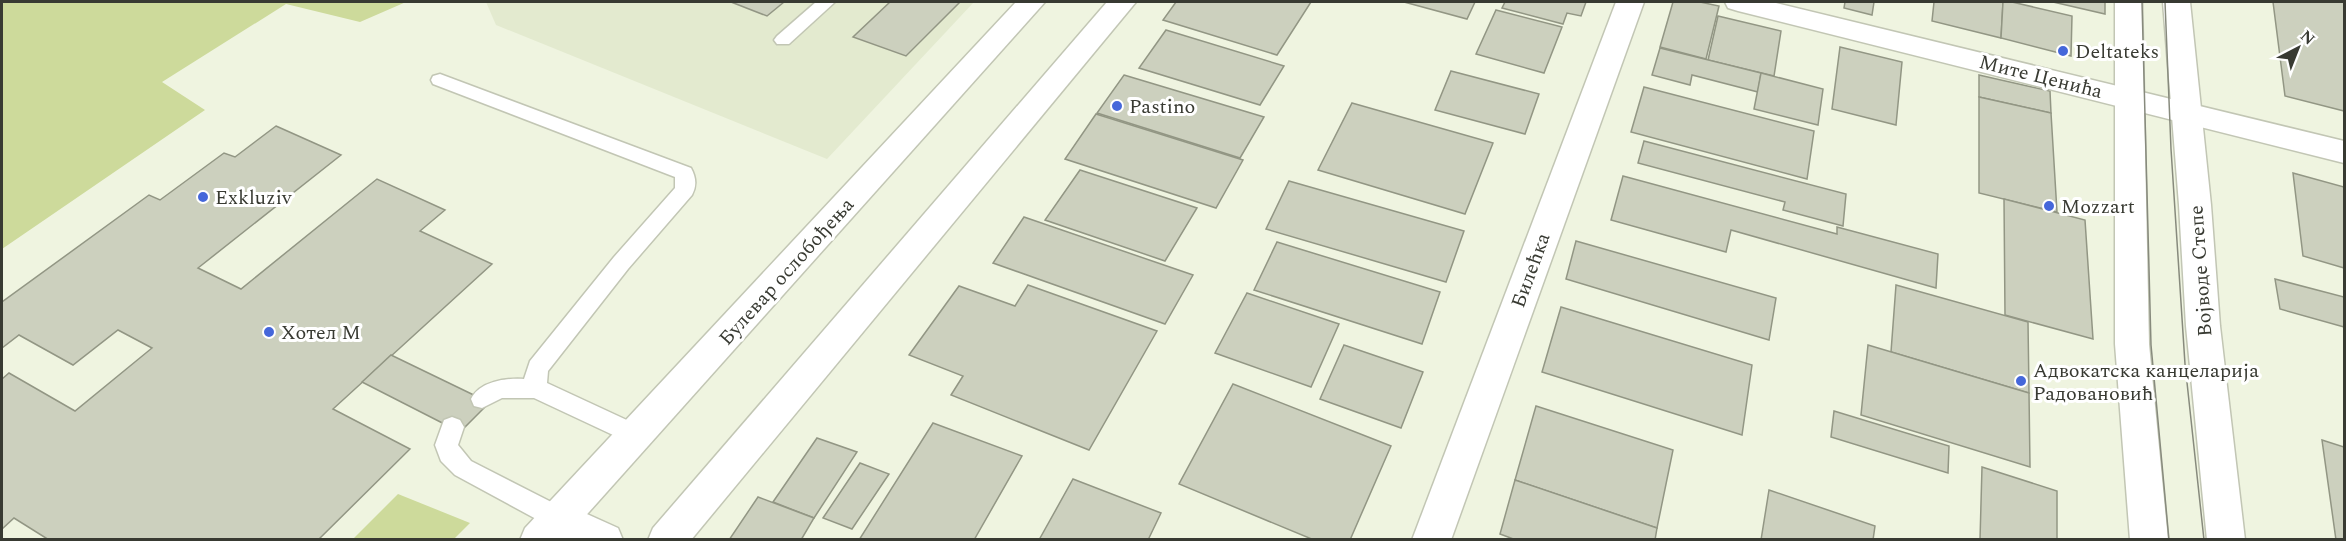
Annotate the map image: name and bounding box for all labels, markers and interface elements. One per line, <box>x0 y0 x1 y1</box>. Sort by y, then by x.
north arrow <box>2268 18 2328 78</box>
text: N <box>2294 24 2320 51</box>
place label: Deltateks <box>2075 37 2159 67</box>
marker: Deltateks <box>2056 44 2070 58</box>
street label: Мите Ценића <box>1976 47 2106 107</box>
place label: Pastino <box>1129 92 1195 122</box>
marker: Pastino <box>1110 99 1124 113</box>
place label: Exkluziv <box>215 183 293 213</box>
marker: Exkluziv <box>196 190 210 204</box>
street label: Булевар ослобођења <box>712 191 862 352</box>
place label: Mozzart <box>2061 192 2135 222</box>
marker: Mozzart <box>2042 199 2056 213</box>
street label: Војводе Степе <box>2181 204 2221 338</box>
street label: Билећка <box>1503 228 1558 312</box>
place label: Хотел М <box>281 318 361 348</box>
marker: Хотел М <box>262 325 276 339</box>
place label: Адвокатска канцеларија Радовановић <box>2033 356 2259 409</box>
marker: Адвокатска канцеларија Радовановић <box>2014 374 2028 388</box>

